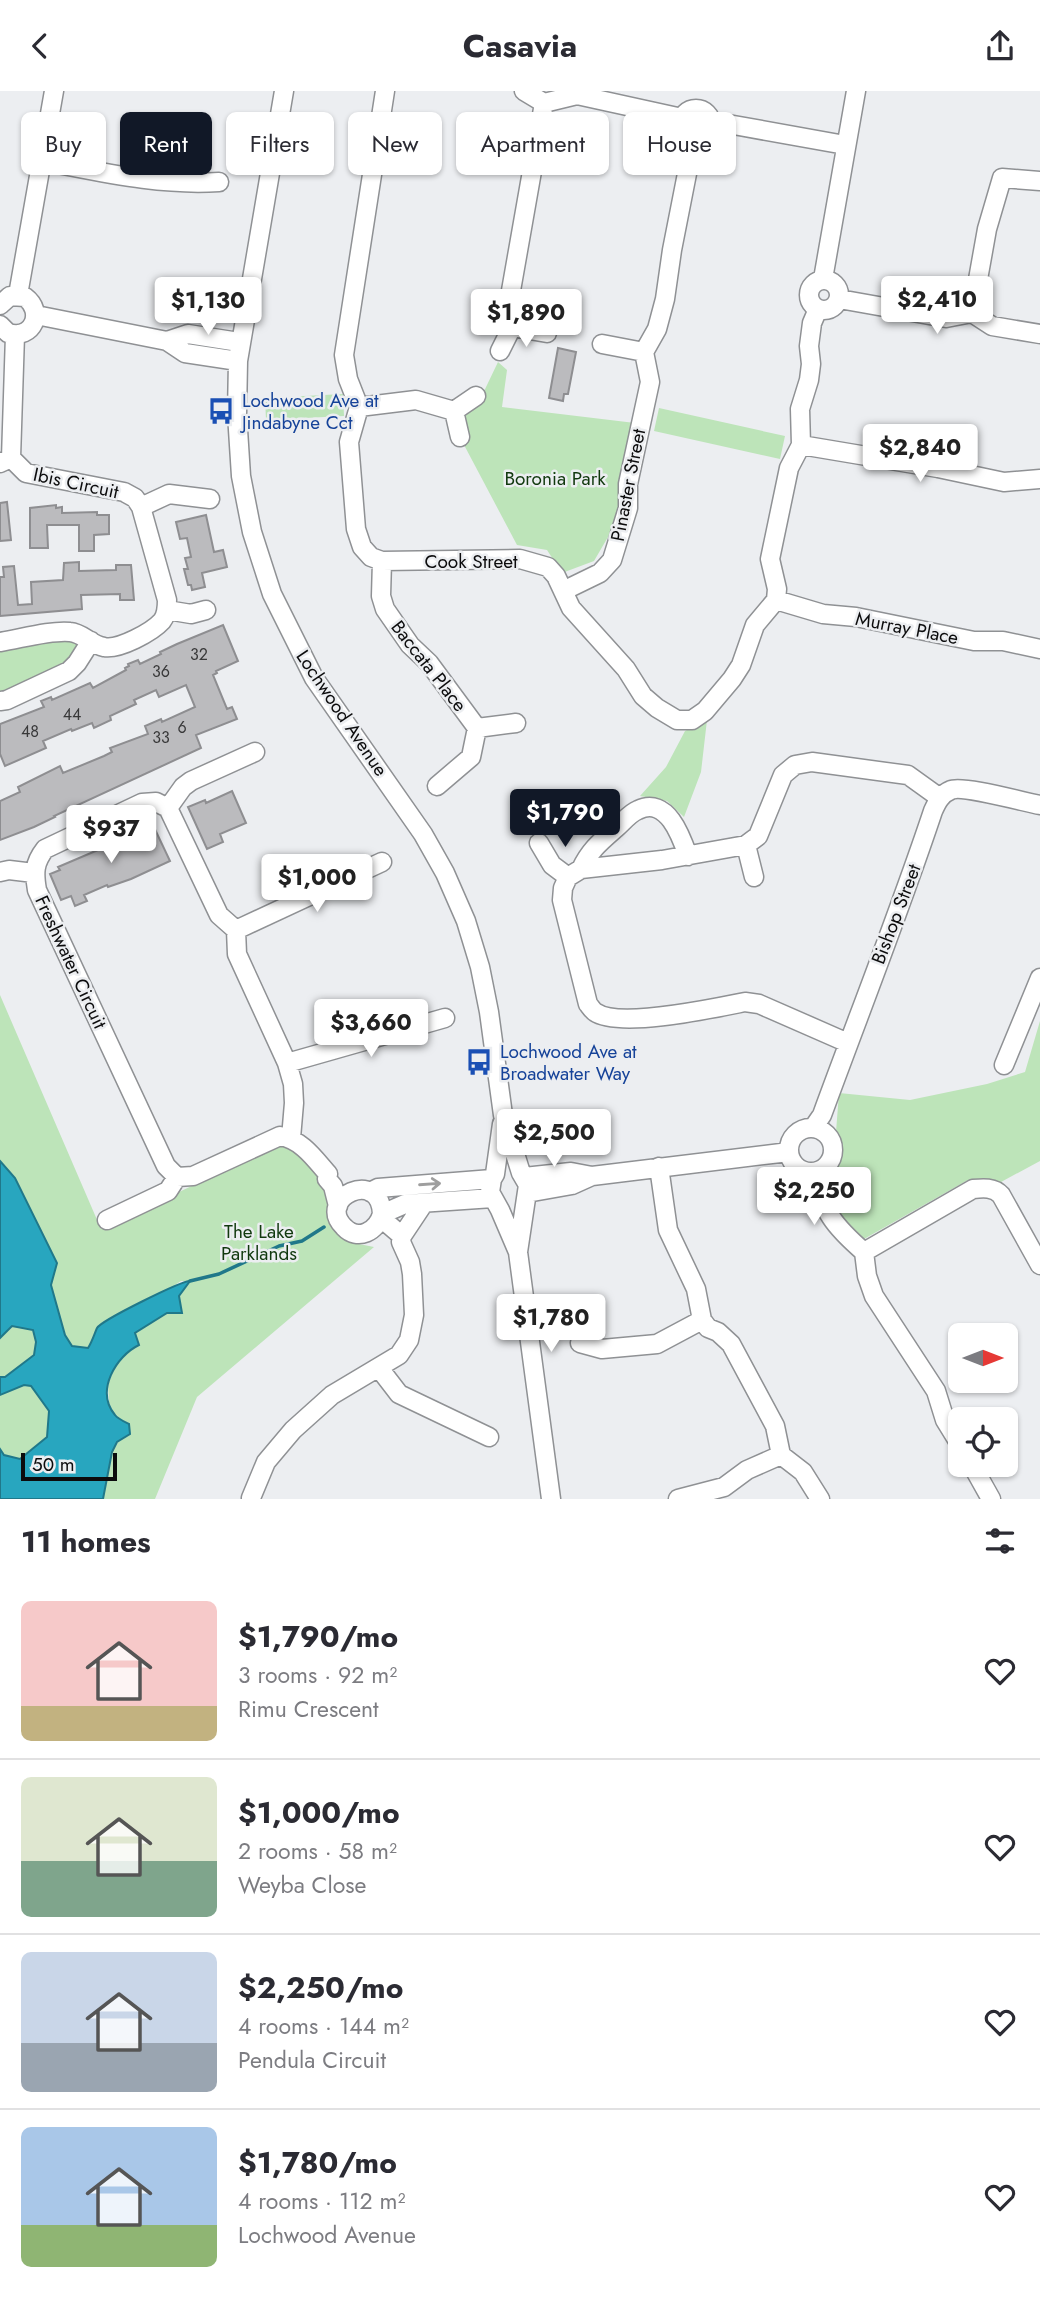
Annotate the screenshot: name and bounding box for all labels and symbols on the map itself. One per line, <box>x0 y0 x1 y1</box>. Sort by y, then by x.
pin: $2,410 <box>880 277 994 336</box>
pin: $1,130 <box>151 278 265 337</box>
pin: $1,890 <box>469 289 583 349</box>
place label: Lochwood Ave at Jindabyne Cct <box>239 387 379 436</box>
bus stop icon: Lochwood Ave at Jindabyne Cct <box>206 396 236 426</box>
pin: $2,840 <box>863 425 977 484</box>
street label: Pinaster Street <box>604 426 652 544</box>
street label: Ibis Circuit <box>31 461 122 505</box>
park label: Boronia Park <box>504 465 606 492</box>
street label: Cook Street <box>424 548 518 575</box>
street label: Murray Place <box>853 605 961 651</box>
street label: Baccata Place <box>385 615 473 718</box>
house number: 32 <box>190 643 208 666</box>
street label: Lochwood Avenue <box>290 645 394 782</box>
house number: 36 <box>152 660 170 683</box>
house number: 44 <box>63 703 81 726</box>
house number: 6 <box>177 716 187 739</box>
house number: 48 <box>21 720 39 743</box>
house number: 33 <box>152 726 170 749</box>
pin: $1,790 <box>508 789 622 849</box>
pin: $937 <box>70 805 152 865</box>
pin: $1,000 <box>260 855 374 914</box>
street label: Bishop Street <box>865 860 928 968</box>
street label: Freshwater Circuit <box>28 891 114 1033</box>
pin: $3,660 <box>314 999 428 1059</box>
place label: Lochwood Ave at Broadwater Way <box>500 1038 637 1087</box>
bus stop icon: Lochwood Ave at Broadwater Way <box>464 1047 494 1077</box>
pin: $2,500 <box>497 1109 611 1169</box>
pin: $2,250 <box>757 1167 871 1227</box>
one-way arrow <box>419 1177 441 1190</box>
park label: The Lake Parklands <box>221 1218 297 1267</box>
pin: $1,780 <box>494 1295 608 1354</box>
north arrow <box>948 1323 1018 1393</box>
scale bar <box>21 1450 117 1482</box>

